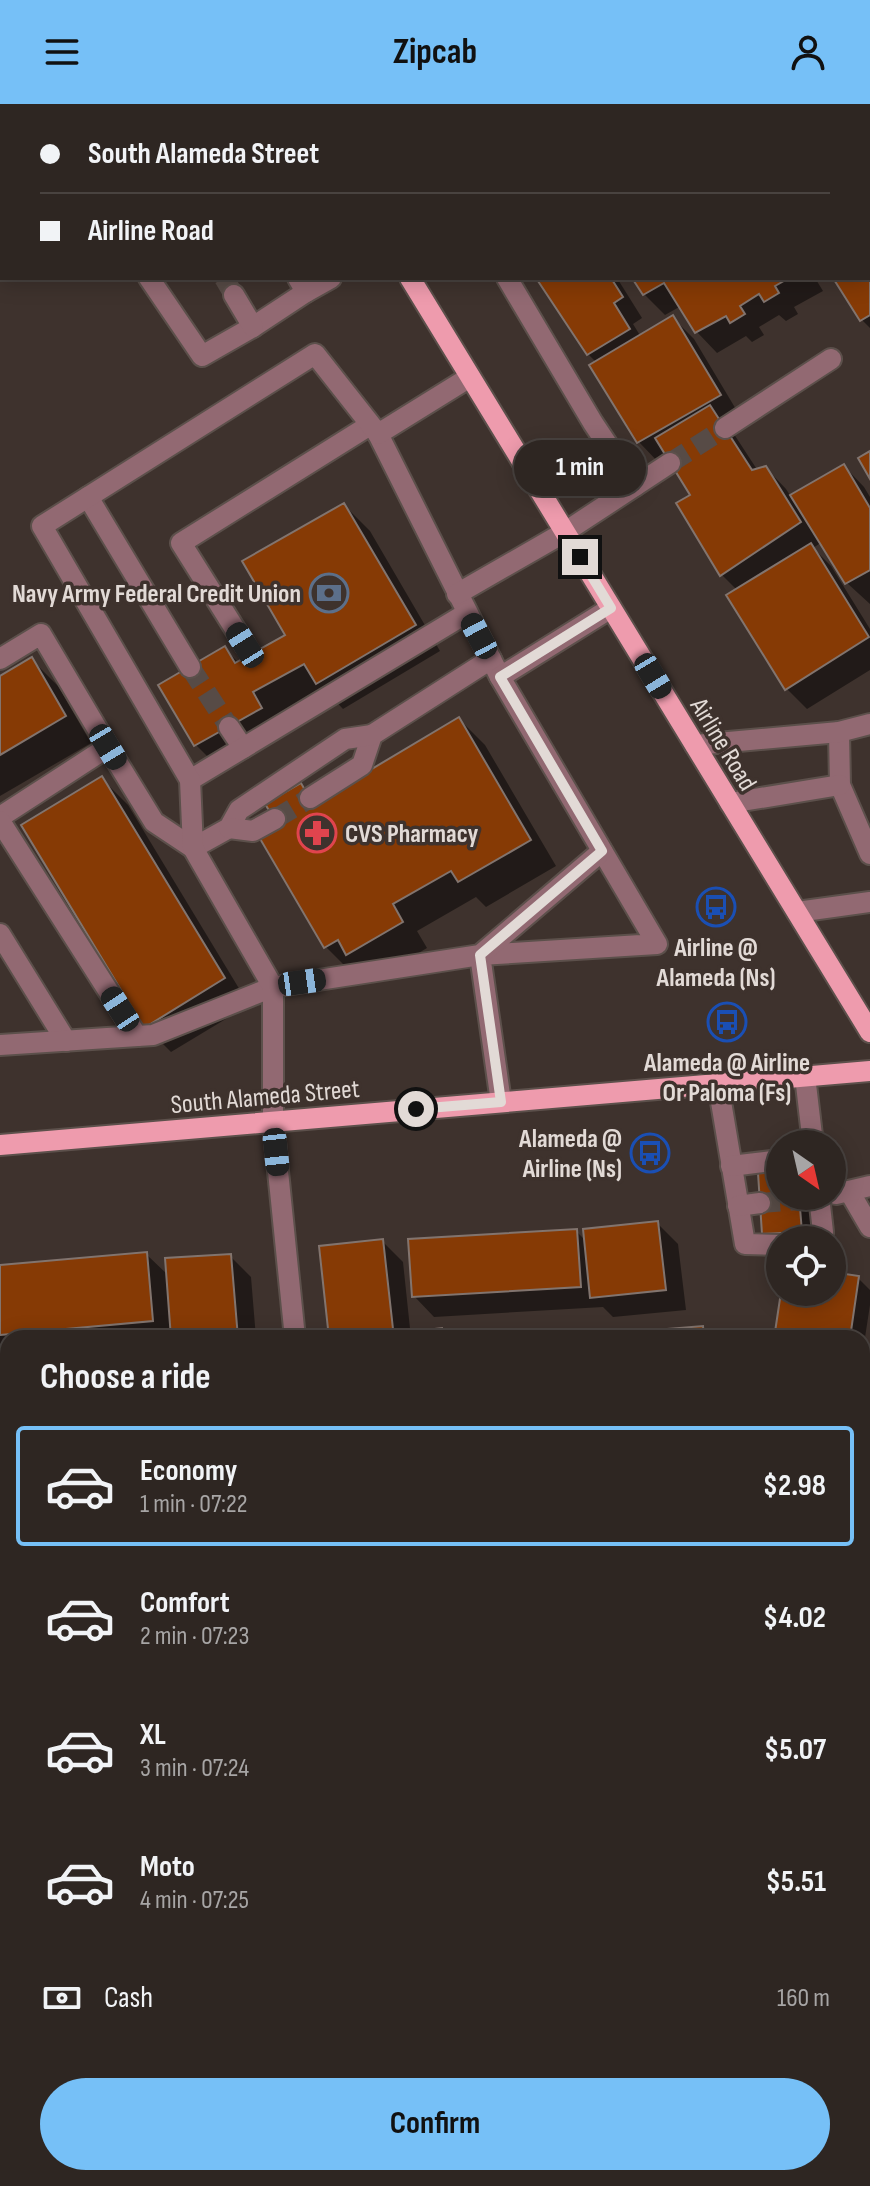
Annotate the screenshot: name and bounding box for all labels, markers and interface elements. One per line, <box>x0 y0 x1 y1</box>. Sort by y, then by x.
icon: menu <box>40 30 84 74</box>
icon: person <box>786 30 830 74</box>
text: Zipcab <box>393 31 477 74</box>
text: South Alameda Street <box>88 136 319 172</box>
text: Airline Road <box>88 213 214 249</box>
callout: 1 min <box>514 441 646 497</box>
text: 1 min <box>556 452 604 483</box>
route end <box>562 539 598 575</box>
bank icon: Navy Army Federal Credit Union <box>308 572 350 614</box>
place label: Navy Army Federal Credit Union <box>12 579 301 610</box>
car <box>457 609 501 663</box>
car <box>222 618 268 672</box>
car <box>630 649 676 703</box>
street label: Airline Road <box>682 692 762 797</box>
car <box>85 720 131 774</box>
pharmacy icon: CVS Pharmacy <box>296 812 338 854</box>
place label: CVS Pharmacy <box>345 819 479 850</box>
bus stop icon: Airline @ Alameda (Ns) <box>695 886 737 928</box>
place label: Airline @ Alameda (Ns) <box>656 933 775 994</box>
car <box>277 967 327 997</box>
car <box>97 982 143 1036</box>
bus stop icon: Alameda @ Airline Or Paloma (Fs) <box>706 1001 748 1043</box>
place label: Alameda @ Airline Or Paloma (Fs) <box>643 1048 810 1109</box>
street label: South Alameda Street <box>169 1074 361 1121</box>
route start <box>398 1091 434 1127</box>
place label: Alameda @ Airline (Ns) <box>518 1124 622 1185</box>
car <box>262 1127 290 1177</box>
north arrow <box>766 1130 846 1210</box>
map controls <box>766 1130 846 1306</box>
bus stop icon: Alameda @ Airline (Ns) <box>629 1132 671 1174</box>
button: locate <box>766 1226 846 1306</box>
text: Choose a ride <box>40 1356 211 1399</box>
icon: car <box>44 1450 116 1522</box>
text: Economy <box>140 1453 237 1489</box>
text: $2.98 <box>763 1468 826 1504</box>
text: 1 min · 07:22 <box>140 1489 247 1520</box>
icon: car <box>44 1582 116 1654</box>
text: Comfort <box>140 1585 230 1621</box>
text: $4.02 <box>763 1600 826 1636</box>
text: 2 min · 07:23 <box>140 1621 249 1652</box>
icon: car <box>44 1714 116 1786</box>
text: XL <box>140 1717 166 1753</box>
text: $5.07 <box>764 1732 826 1768</box>
text: 3 min · 07:24 <box>140 1753 249 1784</box>
icon: car <box>44 1846 116 1918</box>
text: Moto <box>140 1849 195 1885</box>
text: $5.51 <box>766 1864 826 1900</box>
text: 4 min · 07:25 <box>140 1885 249 1916</box>
icon: cash <box>40 1976 84 2020</box>
text: Cash <box>104 1980 153 2016</box>
text: 160 m <box>777 1983 830 2014</box>
button: Confirm <box>40 2078 830 2170</box>

